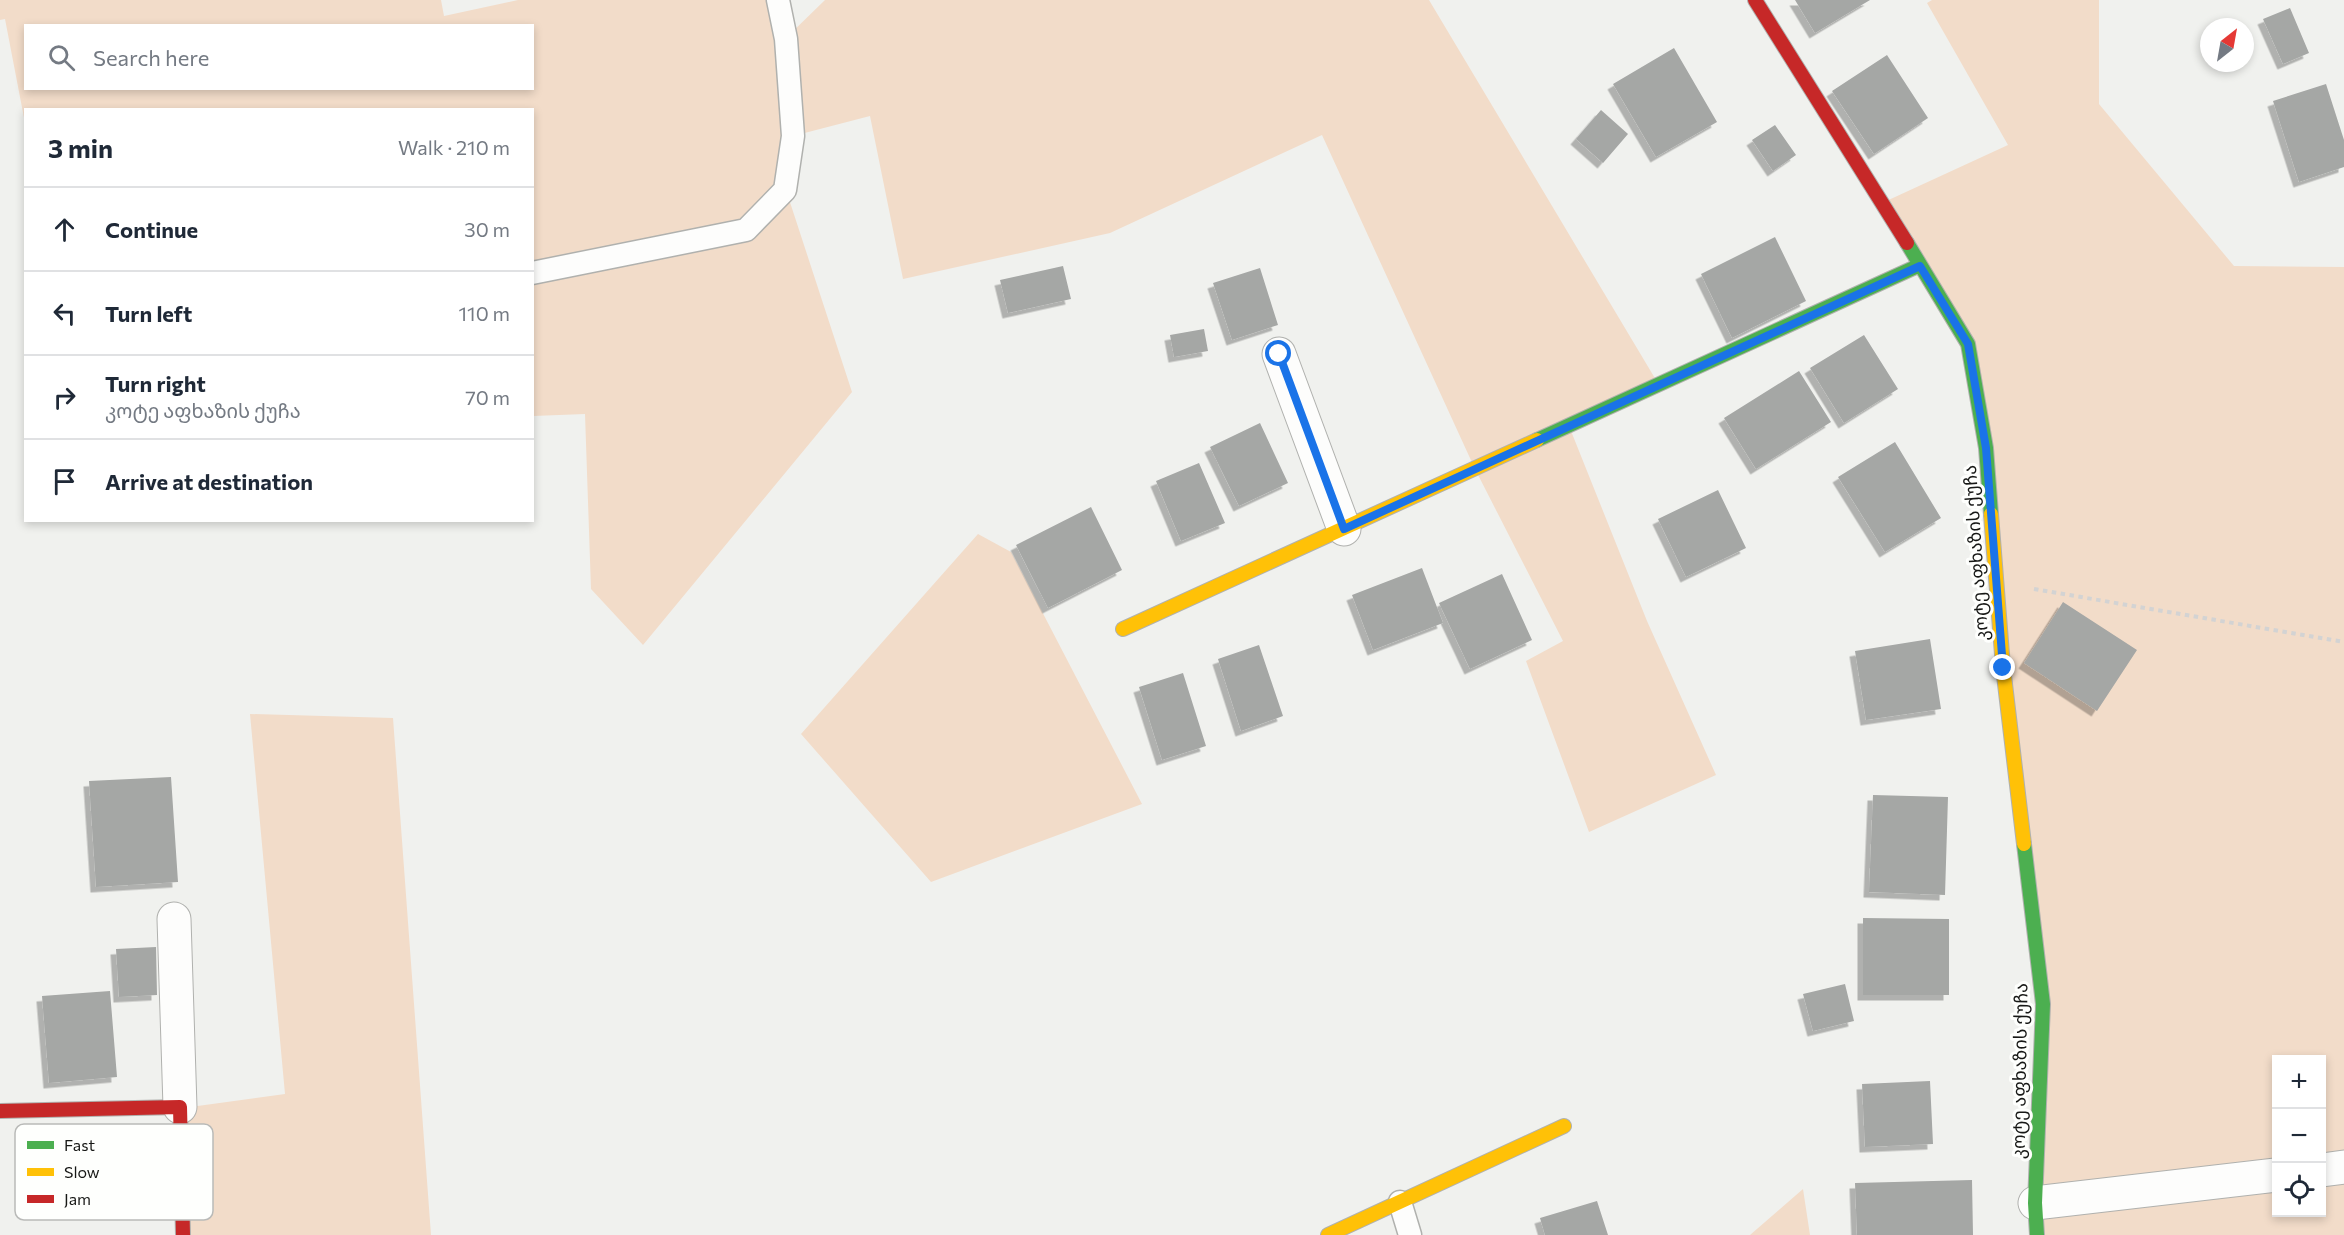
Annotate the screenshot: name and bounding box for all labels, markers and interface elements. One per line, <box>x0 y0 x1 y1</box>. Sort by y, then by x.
north arrow <box>2200 18 2254 72</box>
search box <box>24 24 534 90</box>
icon: search <box>45 41 78 74</box>
text: Search here <box>93 44 209 71</box>
text: 3 min <box>48 132 113 163</box>
text: Walk · 210 m <box>398 135 510 159</box>
icon: ahead <box>48 213 81 246</box>
text: Continue <box>105 216 198 243</box>
text: 30 m <box>464 217 510 241</box>
icon: left <box>48 297 81 330</box>
text: Turn left <box>105 300 192 327</box>
text: 110 m <box>459 301 510 325</box>
route start <box>1265 340 1291 366</box>
text: Turn right <box>105 370 206 397</box>
icon: right <box>48 381 81 414</box>
text: 70 m <box>465 385 510 409</box>
text: კოტე აფხაზის ქუჩა <box>105 398 301 422</box>
street label: კოტე აფხაზის ქუჩა <box>1958 464 1993 642</box>
icon: arrive <box>48 465 81 498</box>
text: Arrive at destination <box>105 468 313 495</box>
route end <box>1989 654 2015 680</box>
street label: კოტე აფხაზის ქუჩა <box>2006 983 2033 1159</box>
map controls <box>2272 1055 2326 1217</box>
button: + <box>2272 1055 2326 1109</box>
button: − <box>2272 1109 2326 1163</box>
legend <box>15 1124 213 1220</box>
text: Fast <box>64 1135 95 1154</box>
text: Slow <box>64 1162 100 1181</box>
button: locate <box>2272 1163 2326 1217</box>
text: Jam <box>64 1189 91 1208</box>

